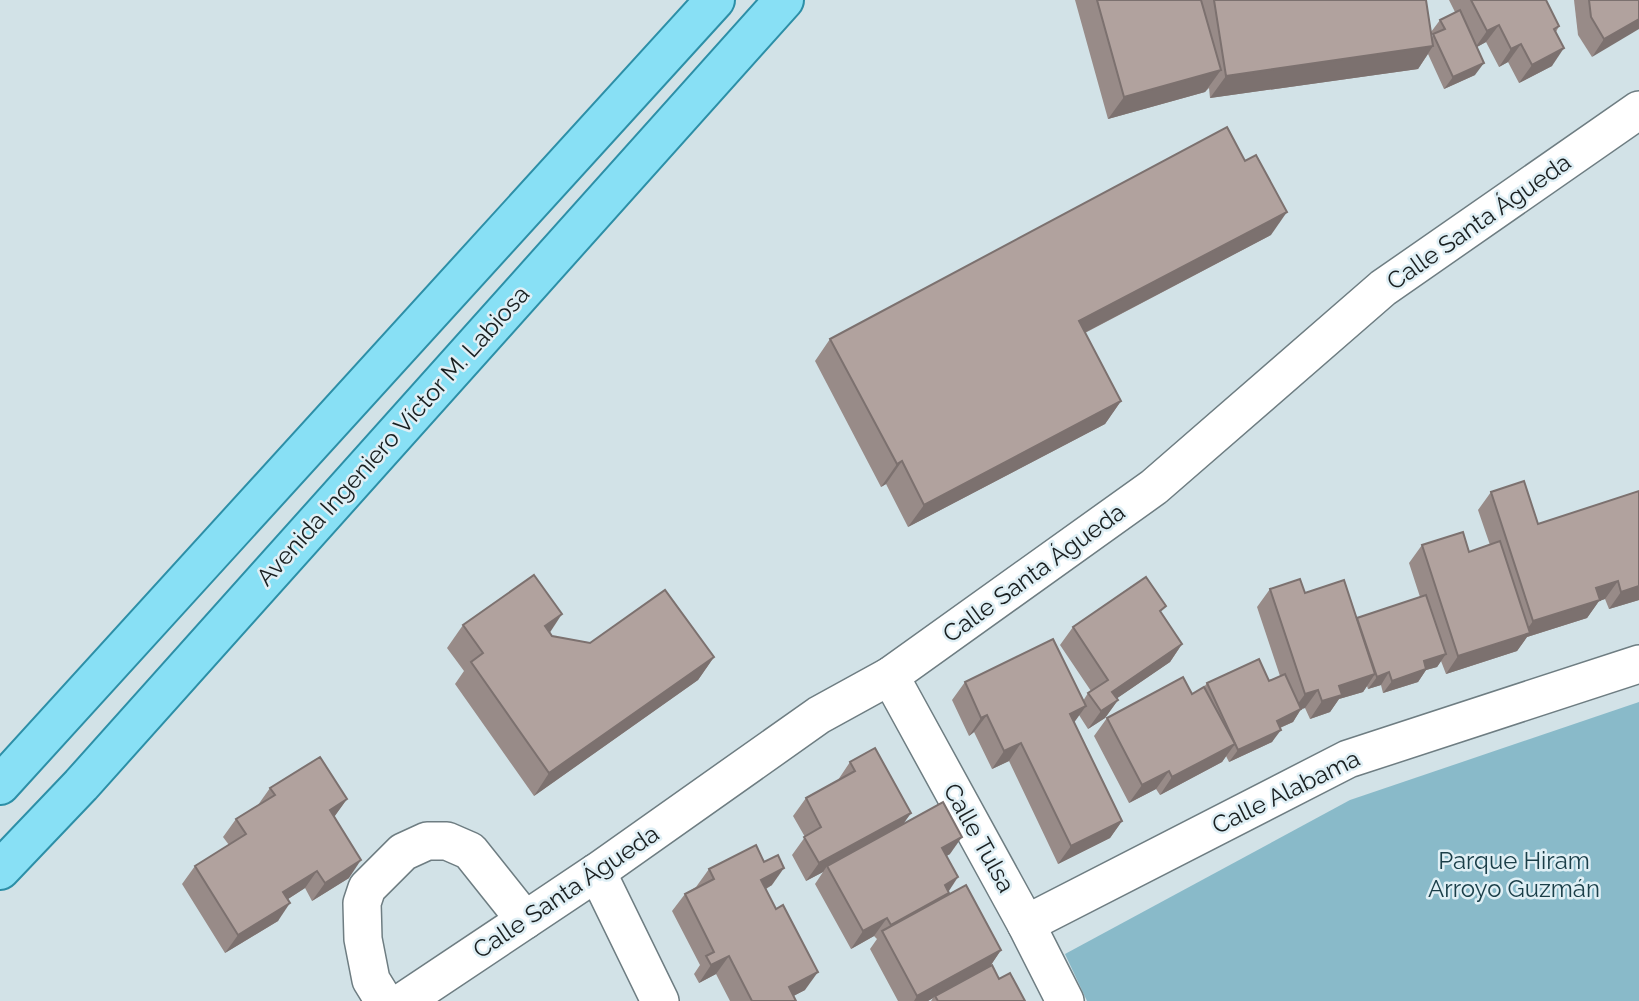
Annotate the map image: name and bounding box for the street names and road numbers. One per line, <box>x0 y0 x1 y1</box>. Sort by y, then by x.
street label: Calle Santa Águeda <box>1381 147 1576 296</box>
street label: Avenida Ingeniero Víctor M. Labiosa <box>250 280 535 592</box>
street label: Calle Santa Águeda <box>937 497 1130 648</box>
street label: Calle Alabama <box>1207 743 1364 840</box>
street label: Calle Tulsa <box>938 778 1021 897</box>
street label: Calle Santa Águeda <box>467 819 664 965</box>

